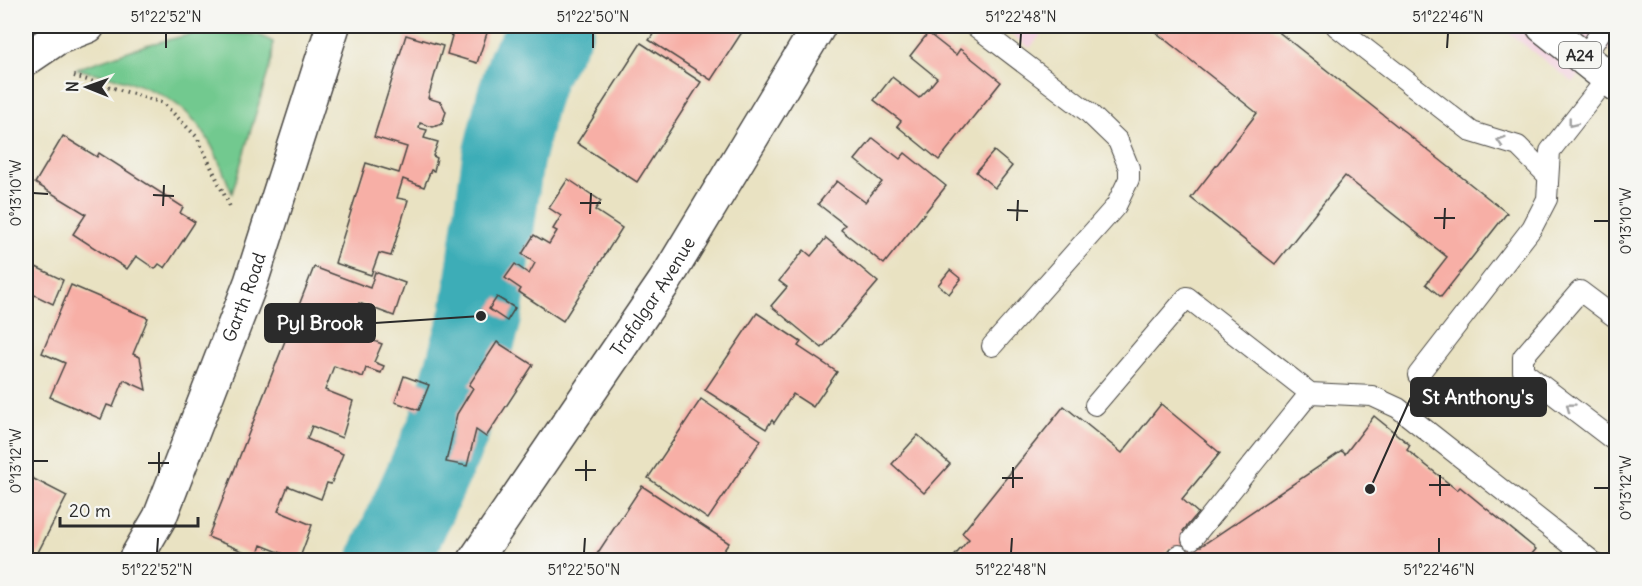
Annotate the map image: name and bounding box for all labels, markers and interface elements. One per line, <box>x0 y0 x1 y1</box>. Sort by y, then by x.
text: 51°22'52"N <box>130 7 202 26</box>
text: 51°22'50"N <box>557 7 629 26</box>
text: 51°22'48"N <box>985 7 1057 26</box>
text: 51°22'46"N <box>1412 7 1484 26</box>
road number: A24 <box>1559 42 1601 68</box>
north arrow <box>57 57 117 117</box>
text: N <box>62 81 82 92</box>
one-way arrow <box>1568 116 1579 127</box>
one-way arrow <box>1496 136 1507 148</box>
text: 0°13'10"W <box>6 159 25 226</box>
text: 0°13'10"W <box>1616 187 1635 254</box>
street label: Trafalgar Avenue <box>605 232 700 360</box>
street label: Garth Road <box>217 249 271 345</box>
callout: Pyl Brook <box>265 304 375 342</box>
text: Pyl Brook <box>277 310 363 335</box>
callout: St Anthony's <box>1411 378 1546 416</box>
text: St Anthony's <box>1422 384 1534 409</box>
one-way arrow <box>1566 403 1577 414</box>
text: 0°13'12"W <box>6 428 25 494</box>
text: 0°13'12"W <box>1616 455 1635 521</box>
scale bar <box>60 490 198 528</box>
text: 20 m <box>69 499 111 522</box>
text: 51°22'52"N <box>121 560 193 579</box>
text: 51°22'50"N <box>548 560 620 579</box>
text: 51°22'48"N <box>975 560 1047 579</box>
text: 51°22'46"N <box>1403 560 1475 579</box>

